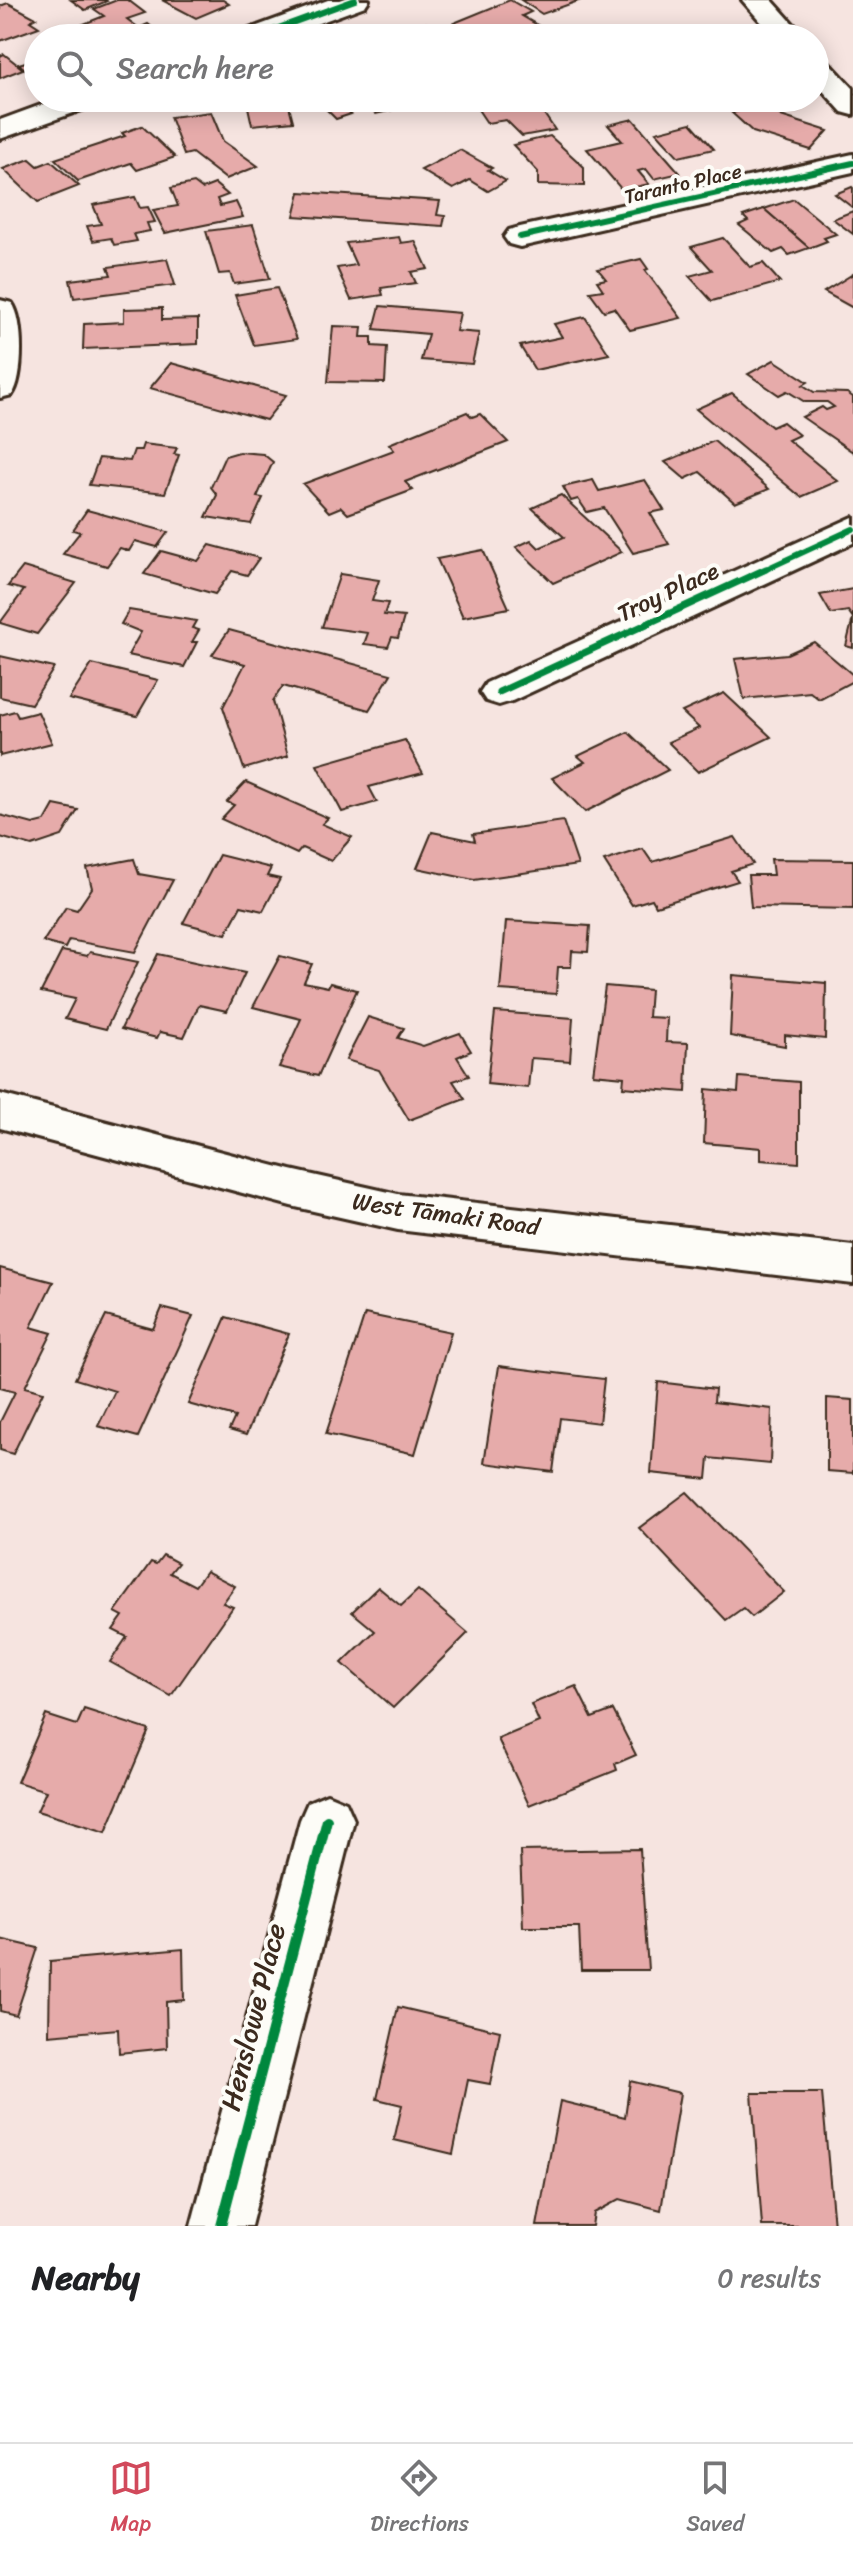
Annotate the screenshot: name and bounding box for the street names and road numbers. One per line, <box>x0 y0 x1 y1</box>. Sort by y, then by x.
street label: Taranto Place <box>621 153 745 215</box>
street label: Troy Place <box>610 550 726 634</box>
street label: West Tāmaki Road <box>350 1180 544 1248</box>
street label: Henslowe Place <box>206 1918 300 2116</box>

